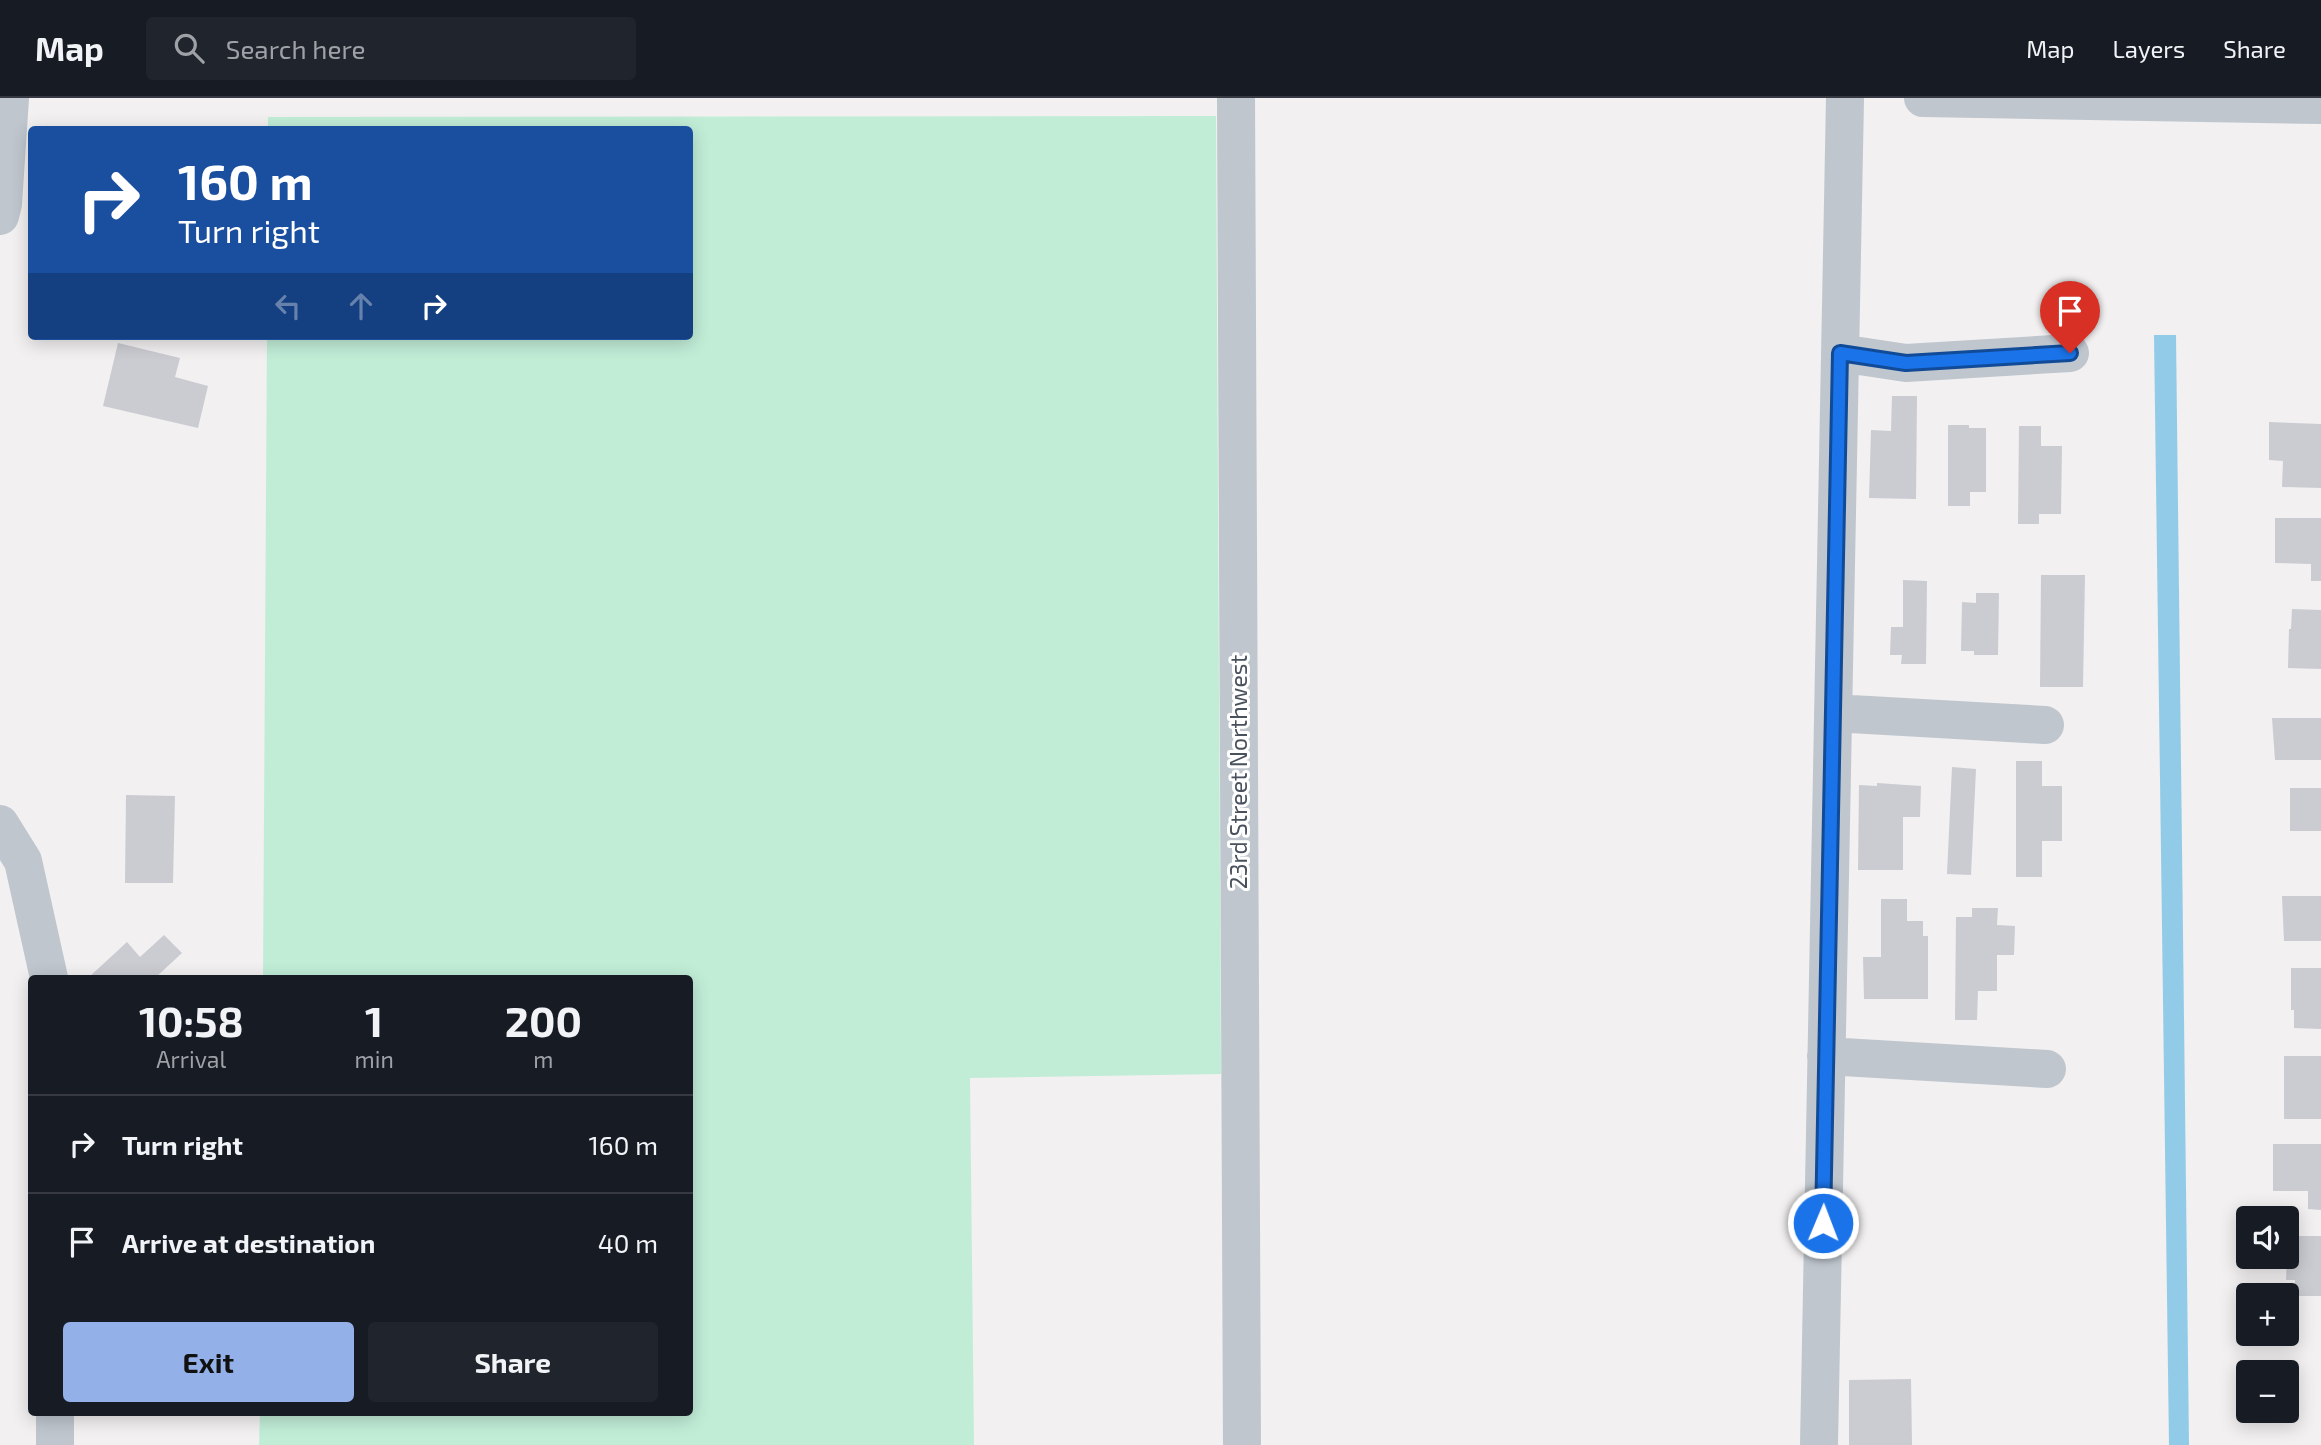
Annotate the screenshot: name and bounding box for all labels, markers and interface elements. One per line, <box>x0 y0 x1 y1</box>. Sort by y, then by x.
search box <box>146 17 636 80</box>
text: Map <box>35 28 104 68</box>
icon: search <box>170 29 208 67</box>
text: Search here <box>226 33 365 64</box>
text: Map <box>2026 34 2074 63</box>
text: Layers <box>2112 34 2185 63</box>
text: Share <box>2223 34 2286 63</box>
text: 160 m <box>178 151 313 210</box>
icon: right <box>63 154 154 245</box>
text: Turn right <box>178 211 320 249</box>
pin <box>2040 281 2100 353</box>
icon: left <box>269 287 307 325</box>
icon: ahead <box>342 287 380 325</box>
icon: right <box>415 287 453 325</box>
icon: arrive <box>2051 292 2089 330</box>
street label: 23rd Street Northwest <box>1224 655 1252 889</box>
text: 10:58 <box>139 995 244 1045</box>
text: 1 <box>365 995 383 1045</box>
text: 200 <box>505 995 582 1045</box>
text: Arrival <box>156 1045 226 1073</box>
text: min <box>355 1045 394 1073</box>
text: m <box>533 1045 553 1073</box>
icon: right <box>63 1125 101 1163</box>
text: Turn right <box>122 1129 243 1160</box>
text: 160 m <box>589 1129 658 1160</box>
position arrow <box>1786 1186 1860 1260</box>
map controls <box>2236 1206 2299 1423</box>
button: sound <box>2236 1206 2299 1269</box>
icon: arrive <box>63 1223 101 1261</box>
text: Arrive at destination <box>122 1227 375 1258</box>
text: 40 m <box>598 1227 658 1258</box>
button: + <box>2236 1283 2299 1346</box>
button: Exit <box>63 1322 354 1402</box>
button: Share <box>368 1322 658 1402</box>
button: − <box>2236 1360 2299 1423</box>

